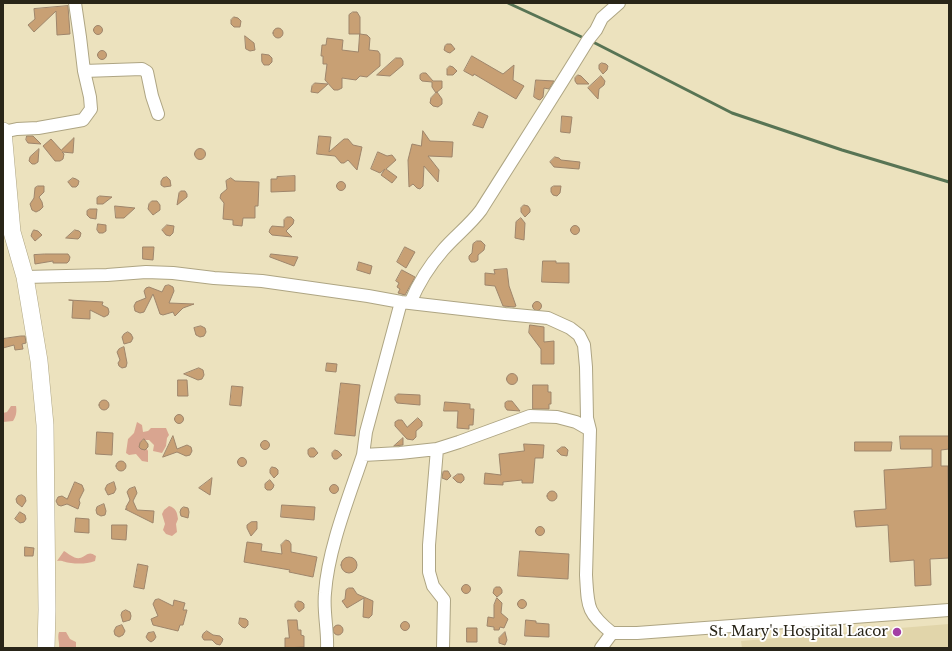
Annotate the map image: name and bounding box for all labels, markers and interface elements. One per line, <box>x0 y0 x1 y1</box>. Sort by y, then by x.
place label: St. Mary's Hospital Lacor <box>709 624 888 640</box>
marker: St. Mary's Hospital Lacor <box>891 626 903 638</box>

